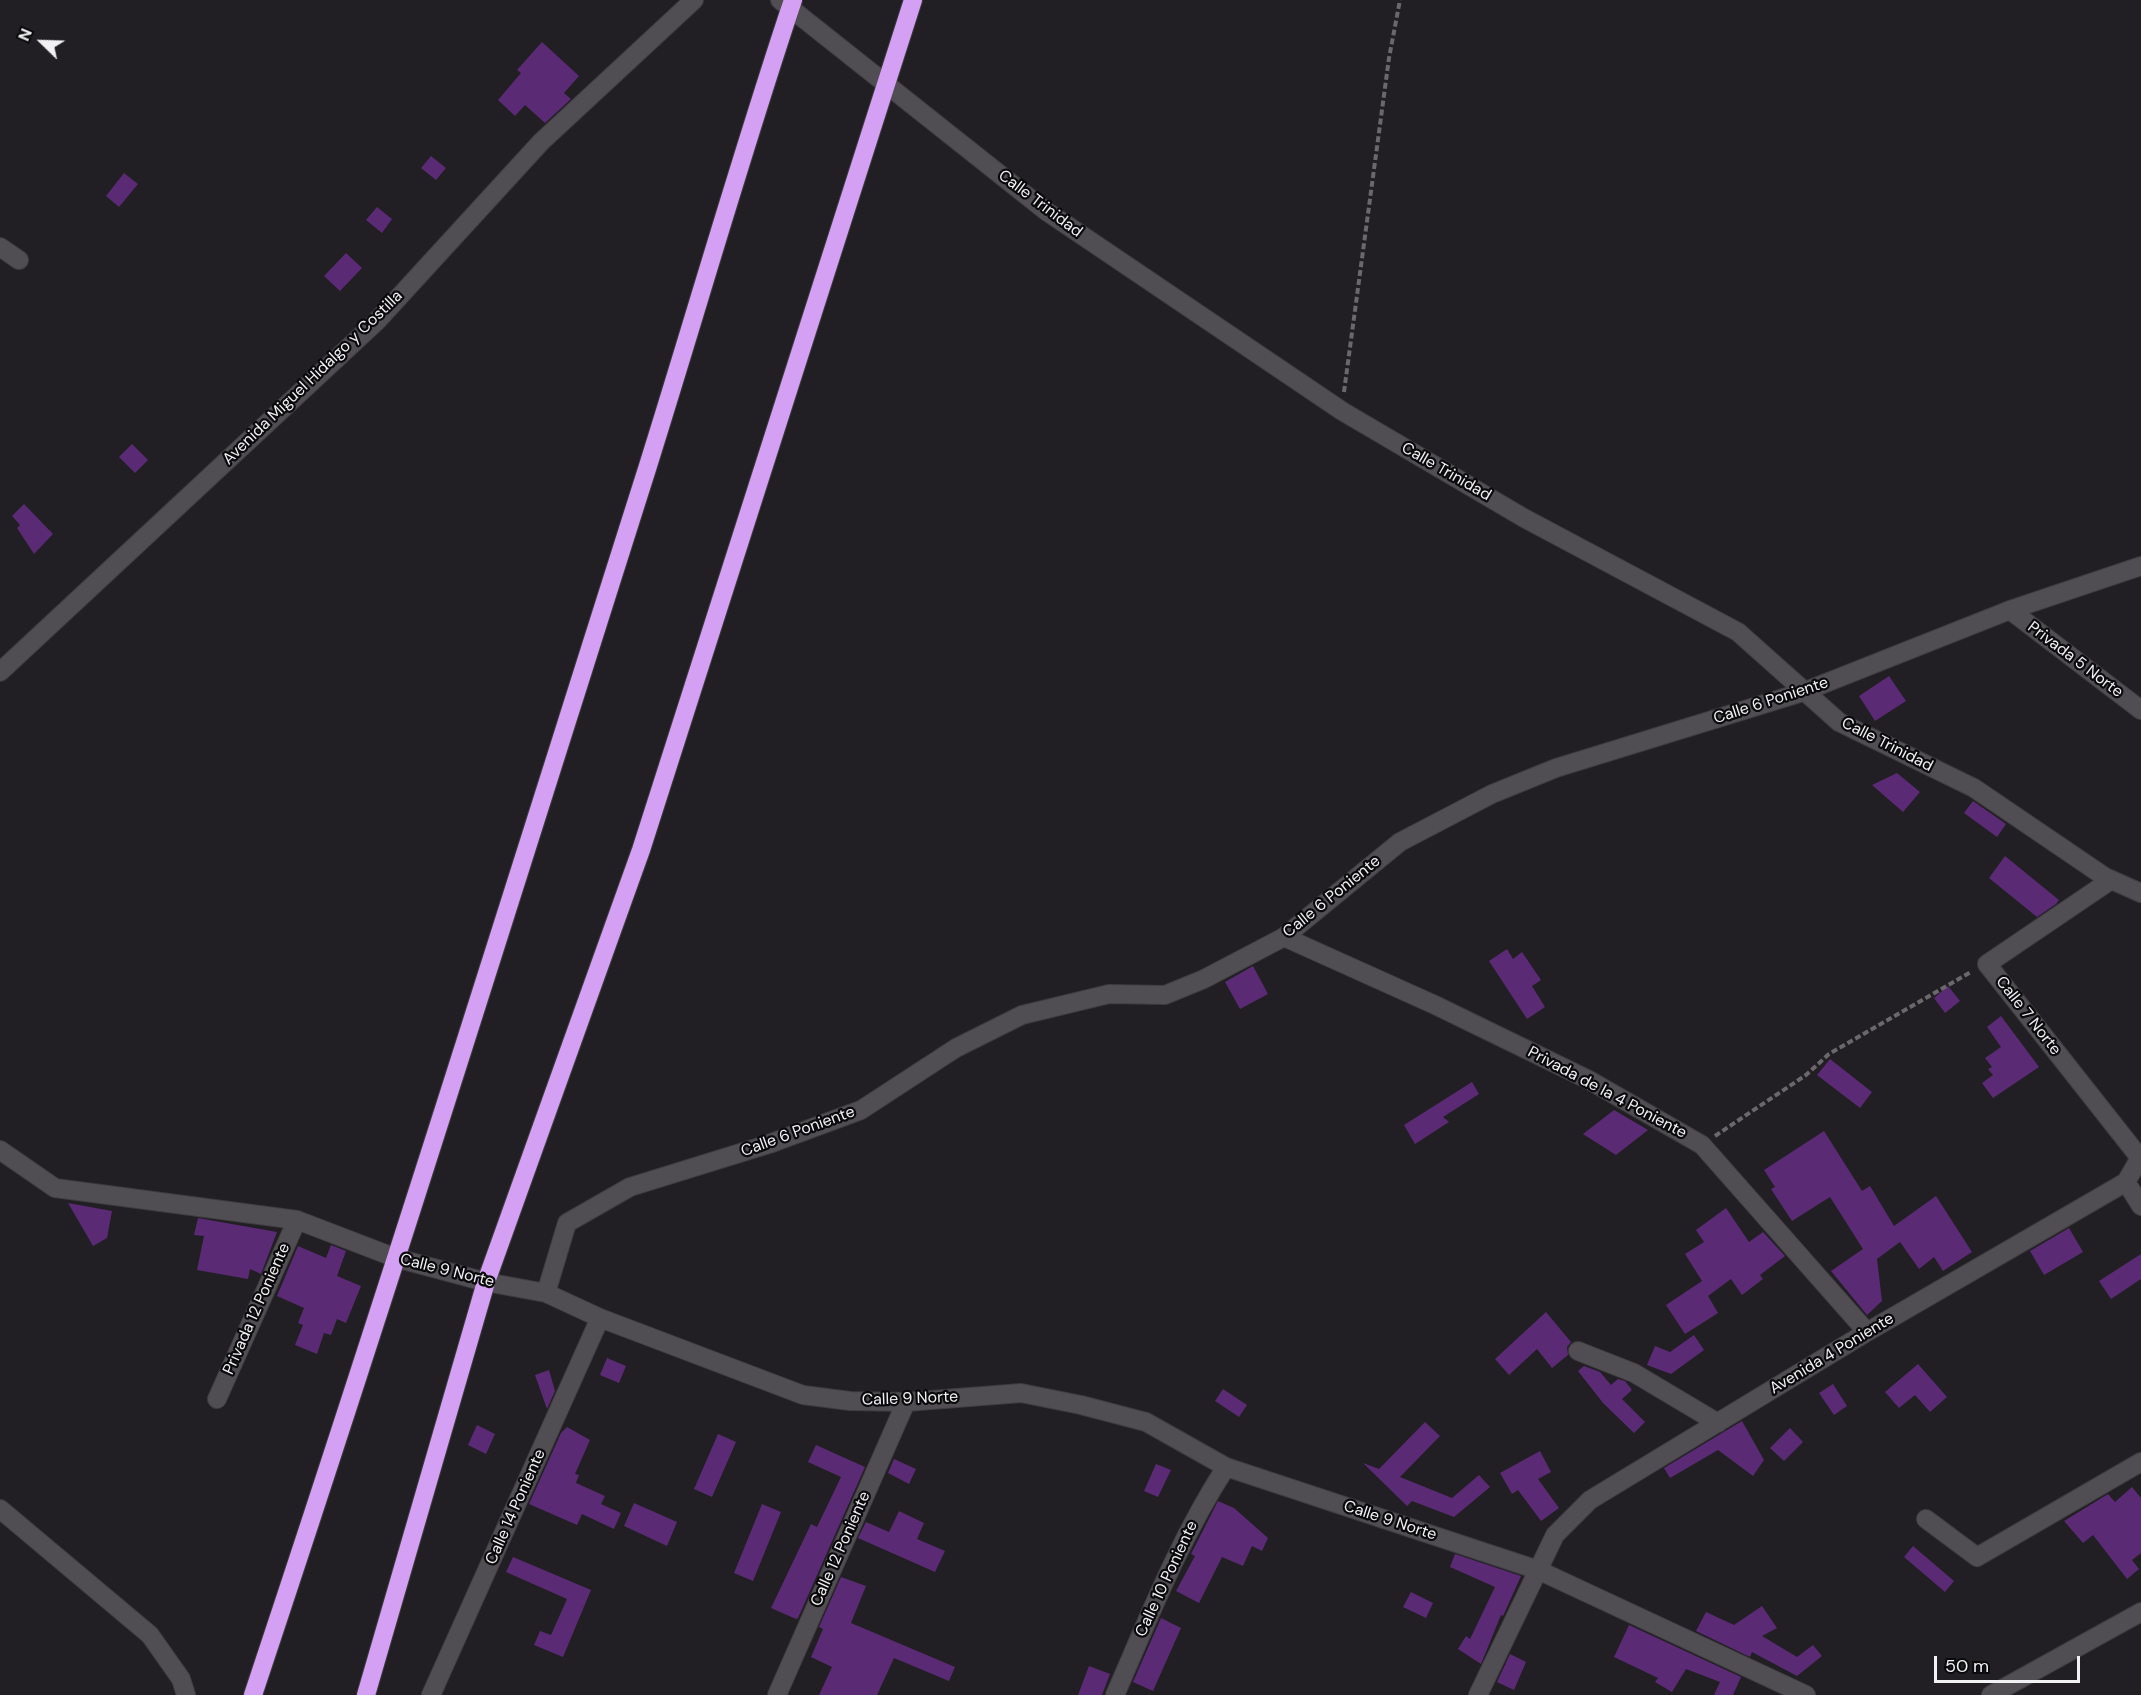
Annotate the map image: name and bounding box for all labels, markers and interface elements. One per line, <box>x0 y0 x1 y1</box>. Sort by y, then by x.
north arrow <box>12 12 72 72</box>
text: N <box>13 25 37 44</box>
street label: Calle Trinidad <box>994 166 1086 242</box>
street label: Avenida Miguel Hidalgo y Costilla <box>219 287 407 469</box>
street label: Calle Trinidad <box>1398 439 1494 505</box>
street label: Privada 5 Norte <box>2024 618 2126 702</box>
street label: Calle 6 Poniente <box>1711 673 1831 729</box>
street label: Calle Trinidad <box>1838 714 1936 776</box>
street label: Calle 6 Poniente <box>1279 852 1385 942</box>
street label: Calle 7 Norte <box>1991 973 2065 1059</box>
street label: Privada de la 4 Poniente <box>1524 1043 1690 1143</box>
street label: Calle 6 Poniente <box>738 1103 858 1161</box>
street label: Privada 12 Poniente <box>219 1240 295 1378</box>
street label: Calle 9 Norte <box>398 1250 496 1292</box>
street label: Avenida 4 Poniente <box>1766 1309 1898 1399</box>
street label: Calle 9 Norte <box>861 1388 959 1410</box>
street label: Calle 14 Poniente <box>482 1446 550 1568</box>
street label: Calle 12 Poniente <box>807 1489 875 1609</box>
street label: Calle 9 Norte <box>1341 1497 1439 1545</box>
street label: Calle 10 Poniente <box>1132 1518 1202 1640</box>
scale bar <box>1937 1644 2082 1682</box>
text: 50 m <box>1945 1654 1989 1678</box>

